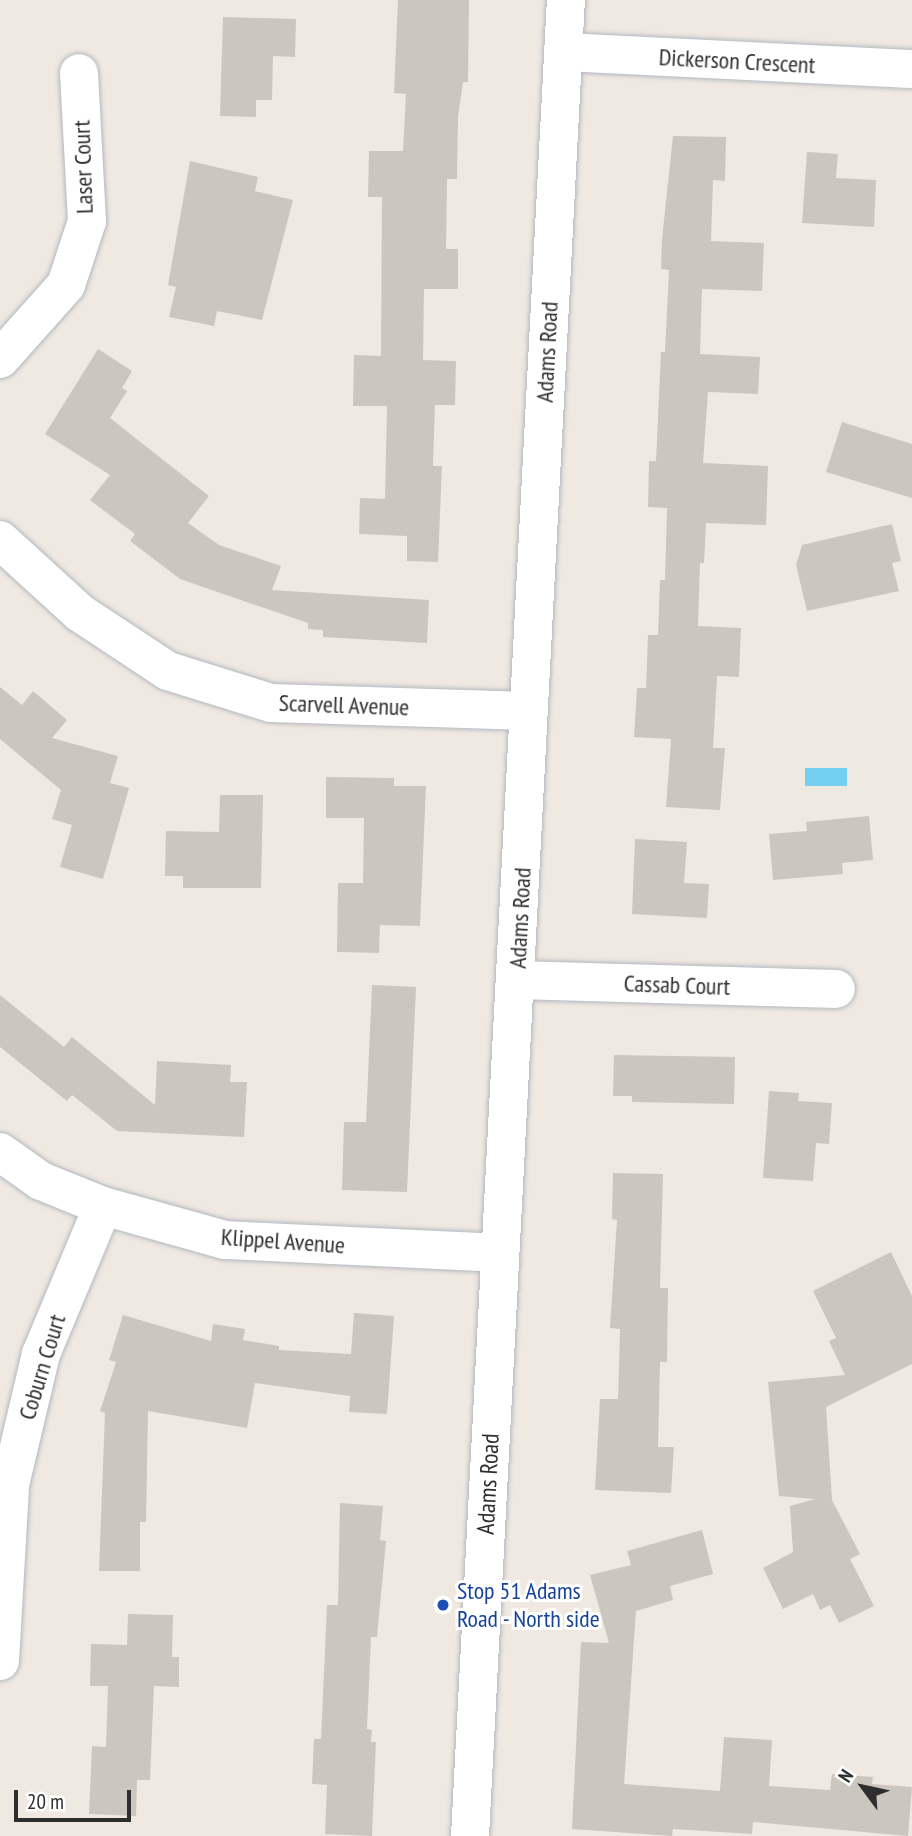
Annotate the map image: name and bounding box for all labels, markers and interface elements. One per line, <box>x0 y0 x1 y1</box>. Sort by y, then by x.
street label: Dickerson Crescent <box>658 43 816 79</box>
street label: Laser Court <box>67 120 99 214</box>
street label: Adams Road <box>530 301 564 403</box>
street label: Scarvell Avenue <box>278 688 410 722</box>
street label: Adams Road <box>503 867 537 969</box>
street label: Cassab Court <box>623 969 731 1001</box>
street label: Klippel Avenue <box>220 1222 346 1260</box>
street label: Coburn Court <box>12 1311 72 1423</box>
street label: Adams Road <box>471 1433 505 1535</box>
place label: Stop 51 Adams Road - North side <box>457 1577 601 1633</box>
marker: Stop 51 Adams Road - North side <box>435 1597 451 1613</box>
north arrow <box>828 1752 898 1822</box>
text: N <box>833 1765 858 1786</box>
scale bar <box>18 1776 135 1820</box>
text: 20 m <box>27 1788 64 1815</box>

